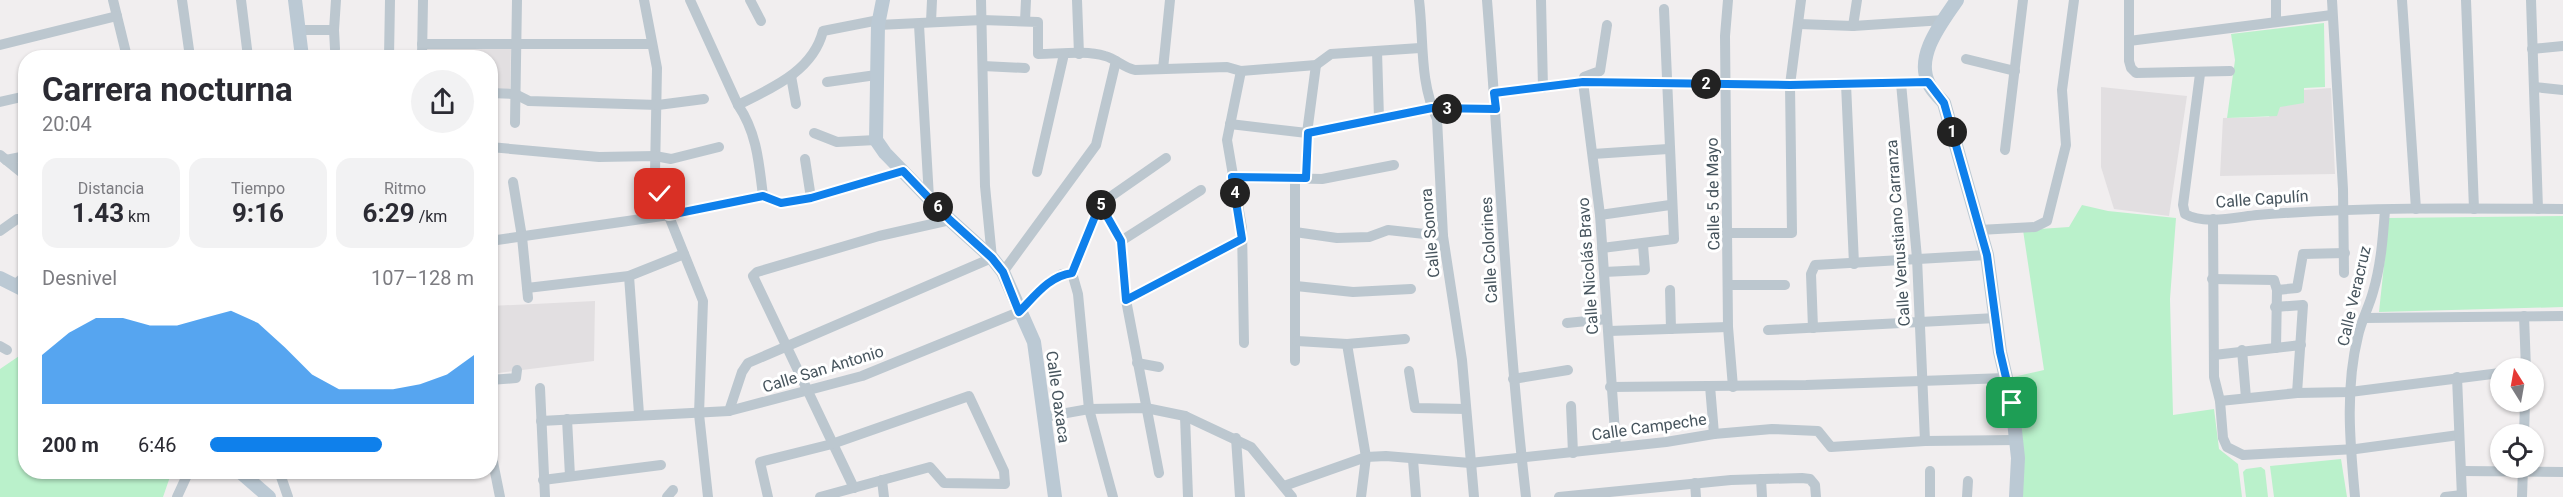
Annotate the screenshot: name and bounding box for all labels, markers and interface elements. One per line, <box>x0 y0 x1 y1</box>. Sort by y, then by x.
pin: 2 <box>1691 69 1721 99</box>
text: Carrera nocturna <box>42 70 293 109</box>
button: share <box>411 70 474 133</box>
text: 2 <box>1701 74 1711 93</box>
pin: 3 <box>1432 94 1462 124</box>
text: 3 <box>1442 99 1452 118</box>
text: 20:04 <box>42 112 92 136</box>
pin: 1 <box>1937 117 1967 147</box>
text: 1 <box>1947 122 1957 141</box>
street label: Calle 5 de Mayo <box>1703 137 1723 251</box>
street label: Calle Venustiano Carranza <box>1882 139 1914 327</box>
pin <box>634 168 685 219</box>
icon: check <box>643 177 676 210</box>
pin: 4 <box>1220 178 1250 208</box>
text: Distancia <box>78 179 144 198</box>
text: Tiempo <box>231 179 285 198</box>
text: Ritmo <box>384 179 426 198</box>
text: 4 <box>1230 183 1240 202</box>
street label: Calle Capulín <box>2215 186 2309 212</box>
street label: Calle Sonora <box>1417 187 1443 279</box>
pin: 5 <box>1086 190 1116 220</box>
pin: 6 <box>923 192 953 222</box>
text: 5 <box>1096 195 1106 214</box>
street label: Calle Colorines <box>1477 196 1501 304</box>
text: 6 <box>933 197 943 216</box>
street label: Calle Nicolás Bravo <box>1574 197 1602 335</box>
text: 1.43 <box>72 198 124 228</box>
text: 9:16 <box>232 198 284 228</box>
text: 6:29 <box>363 198 415 228</box>
text: km <box>124 207 150 226</box>
text: /km <box>415 207 447 226</box>
street label: Calle Veracruz <box>2333 244 2375 348</box>
text: Desnivel <box>42 266 117 290</box>
text: 107–128 m <box>371 266 474 290</box>
street label: Calle San Antonio <box>760 342 886 396</box>
street label: Calle Oaxaca <box>1042 350 1074 444</box>
north arrow <box>2490 358 2544 412</box>
map controls <box>2490 358 2544 478</box>
pin <box>1986 377 2037 428</box>
icon: arrive <box>1995 386 2028 419</box>
street label: Calle Campeche <box>1590 410 1708 444</box>
button: locate <box>2490 424 2544 478</box>
text: 200 m <box>42 433 99 457</box>
text: 6:46 <box>138 433 177 457</box>

